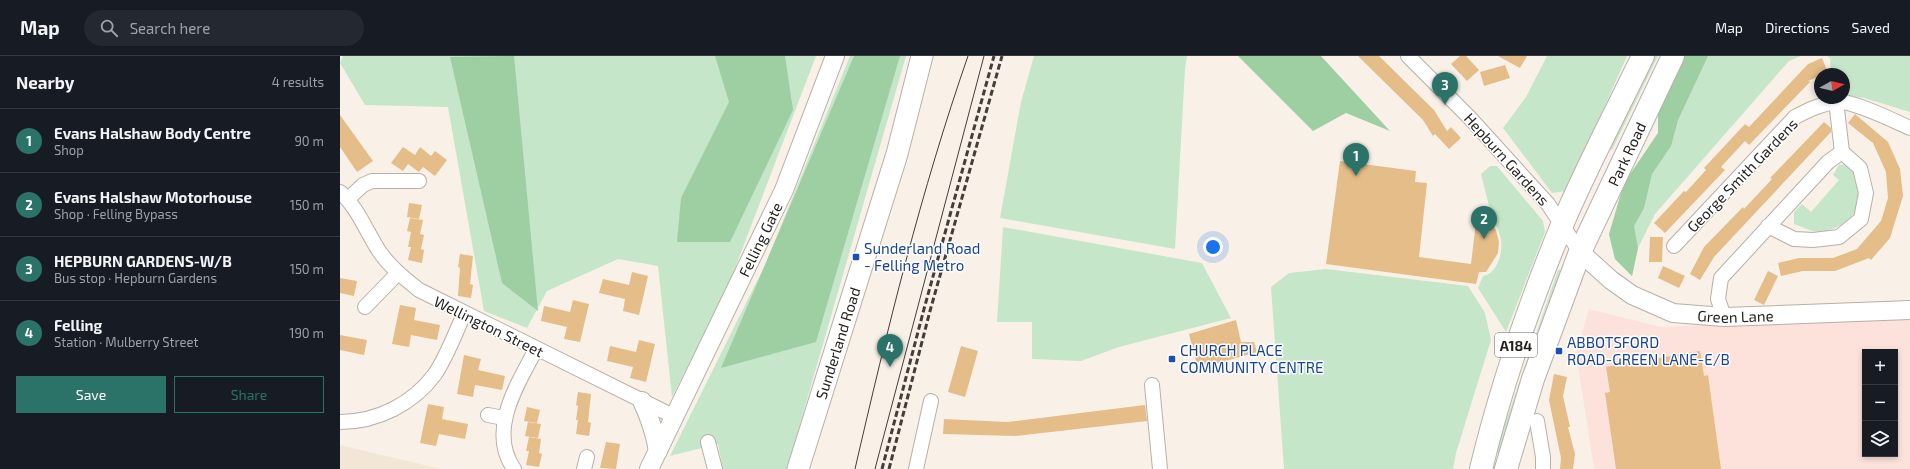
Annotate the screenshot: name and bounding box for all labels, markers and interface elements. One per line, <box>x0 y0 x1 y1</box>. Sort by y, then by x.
search box <box>84 10 364 46</box>
text: Map <box>20 16 60 39</box>
icon: search <box>98 17 120 39</box>
text: Search here <box>130 19 210 37</box>
text: Map <box>1715 19 1743 36</box>
text: Directions <box>1765 19 1830 36</box>
text: Saved <box>1852 19 1890 36</box>
north arrow <box>1814 68 1850 104</box>
text: Nearby <box>16 72 74 92</box>
pin: 3 <box>1432 72 1458 105</box>
text: 4 results <box>272 74 324 90</box>
street label: Hepburn Gardens <box>1461 109 1553 209</box>
street label: George Smith Gardens <box>1683 114 1801 236</box>
street label: Park Road <box>1604 119 1649 189</box>
text: Evans Halshaw Body Centre <box>54 124 251 142</box>
text: 1 <box>26 133 32 149</box>
text: 90 m <box>294 133 324 149</box>
text: Shop <box>54 142 84 158</box>
pin: 1 <box>1343 143 1369 176</box>
text: Evans Halshaw Motorhouse <box>54 188 252 206</box>
text: 2 <box>25 197 33 213</box>
text: 150 m <box>290 197 324 213</box>
street label: Felling Gate <box>734 199 786 280</box>
text: Shop · Felling Bypass <box>54 206 178 222</box>
pin: 2 <box>1471 206 1497 239</box>
your location <box>1203 237 1223 257</box>
place label: Sunderland Road - Felling Metro <box>864 239 980 274</box>
text: HEPBURN GARDENS-W/B <box>54 252 232 270</box>
marker: Sunderland Road - Felling Metro <box>851 252 861 262</box>
text: 3 <box>25 261 33 277</box>
text: 150 m <box>290 261 324 277</box>
text: Bus stop · Hepburn Gardens <box>54 270 217 286</box>
street label: Sunderland Road <box>812 285 864 401</box>
street label: Wellington Street <box>431 292 547 360</box>
street label: Green Lane <box>1697 306 1774 326</box>
text: Felling <box>54 316 102 334</box>
text: 4 <box>25 325 33 341</box>
text: 190 m <box>289 325 324 341</box>
road number: A184 <box>1495 333 1537 357</box>
place label: ABBOTSFORD ROAD-GREEN LANE-E/B <box>1567 333 1730 368</box>
text: Station · Mulberry Street <box>54 334 198 350</box>
pin: 4 <box>877 334 903 367</box>
place label: CHURCH PLACE COMMUNITY CENTRE <box>1180 341 1323 376</box>
marker: ABBOTSFORD ROAD-GREEN LANE-E/B <box>1554 346 1564 356</box>
map controls <box>1862 349 1898 457</box>
button: + <box>1862 349 1898 385</box>
marker: CHURCH PLACE COMMUNITY CENTRE <box>1167 354 1177 364</box>
button: Save <box>16 376 166 413</box>
button: Share <box>174 376 324 413</box>
button: − <box>1862 385 1898 421</box>
button: layers <box>1862 421 1898 457</box>

